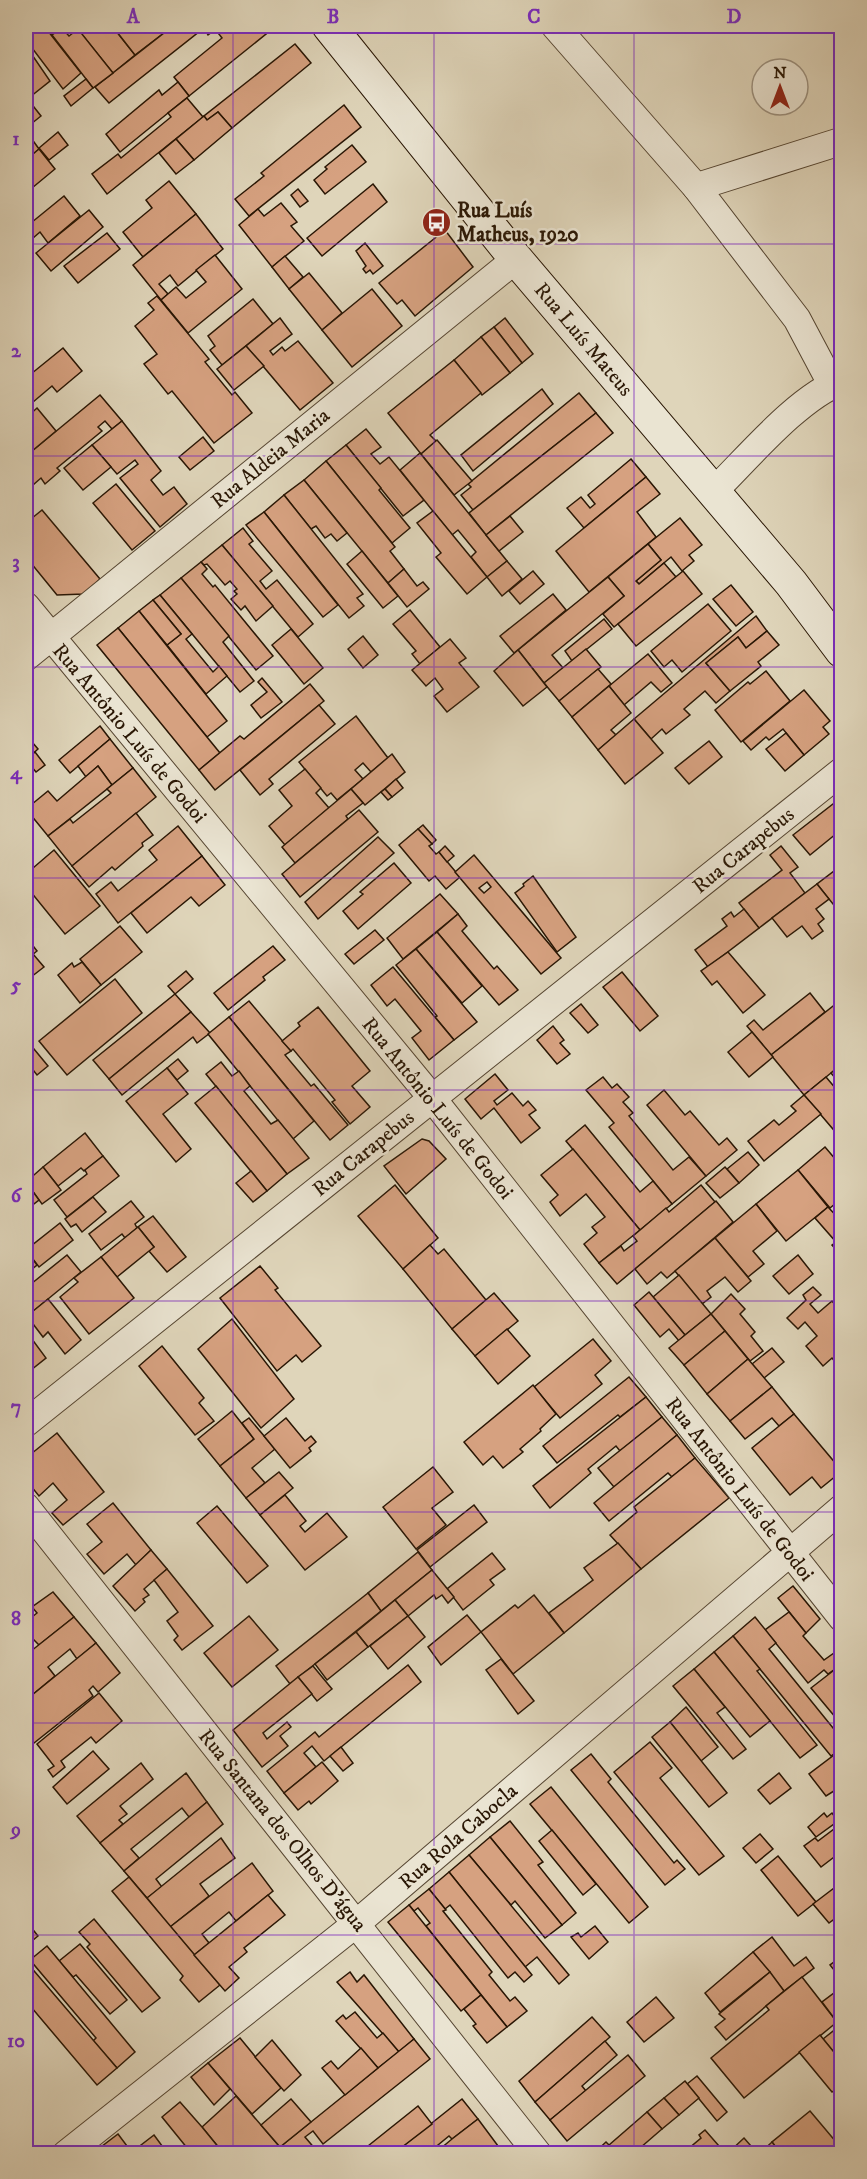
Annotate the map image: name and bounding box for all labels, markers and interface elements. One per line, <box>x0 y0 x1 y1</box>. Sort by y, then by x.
text: A <box>126 5 141 30</box>
text: B <box>327 5 339 30</box>
text: C <box>527 5 541 30</box>
text: D <box>727 5 742 30</box>
north arrow <box>750 57 810 117</box>
text: N <box>773 63 787 83</box>
text: 1 <box>12 127 20 152</box>
place label: Rua Luís Matheus, 1920 <box>457 198 579 248</box>
bus stop icon: Rua Luís Matheus, 1920 <box>420 206 452 238</box>
street label: Rua Luís Mateus <box>528 277 638 402</box>
text: 2 <box>11 339 22 364</box>
street label: Rua Aldeia Maria <box>206 403 335 515</box>
text: 3 <box>12 550 20 575</box>
street label: Rua Antônio Luís de Godoi <box>46 638 212 829</box>
text: 4 <box>10 761 23 786</box>
street label: Rua Carapebus <box>688 802 800 900</box>
text: 5 <box>10 973 21 998</box>
street label: Rua Antônio Luís de Godoi <box>356 1012 519 1205</box>
street label: Rua Carapebus <box>308 1105 420 1203</box>
text: 6 <box>11 1184 23 1209</box>
street label: Rua Antônio Luís de Godoi <box>659 1392 819 1587</box>
text: 7 <box>11 1395 21 1420</box>
text: 8 <box>11 1607 21 1632</box>
street label: Rua Santana dos Olhos D'água <box>192 1724 372 1937</box>
street label: Rua Rola Cabocla <box>394 1778 523 1895</box>
text: 9 <box>9 1818 21 1843</box>
text: 10 <box>7 2029 25 2054</box>

